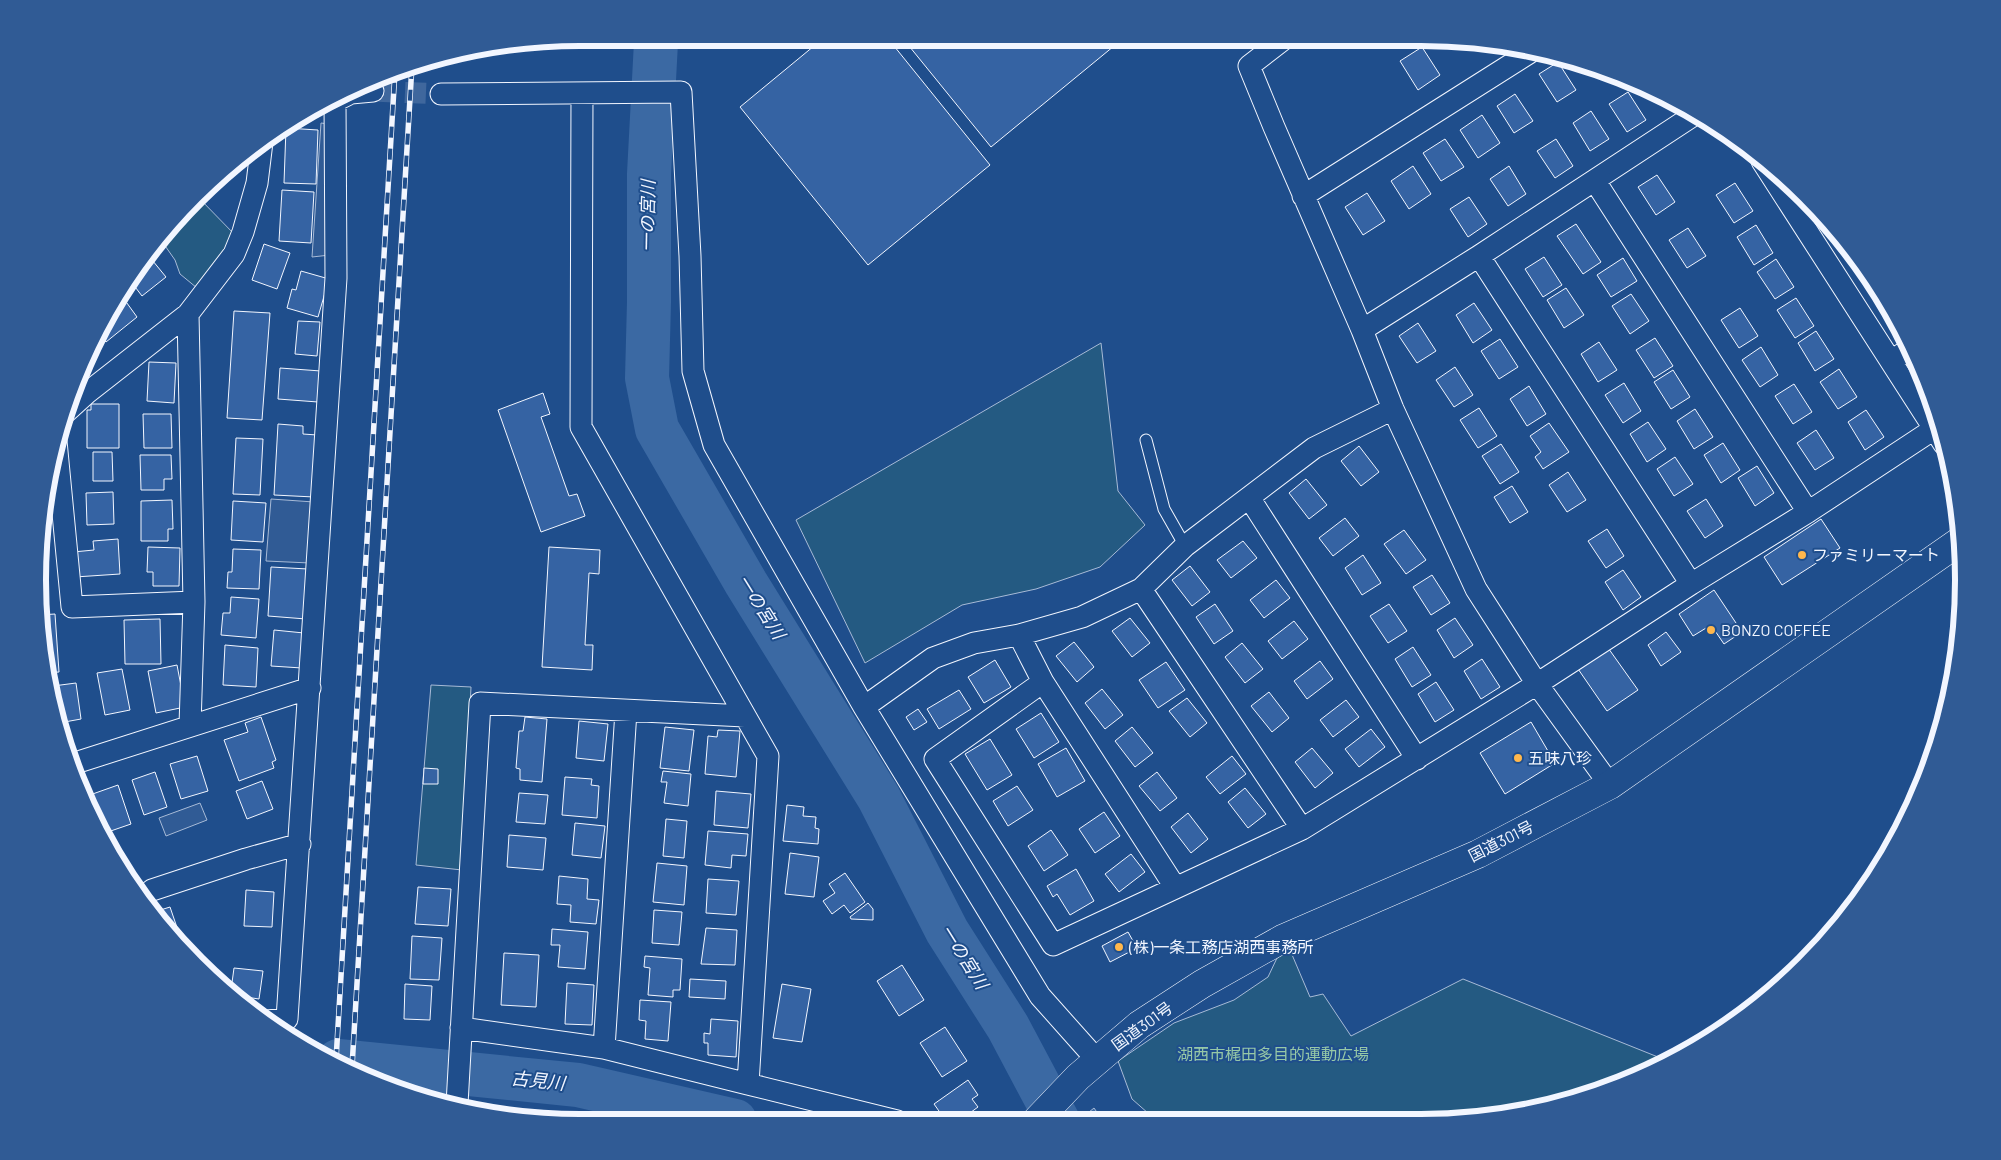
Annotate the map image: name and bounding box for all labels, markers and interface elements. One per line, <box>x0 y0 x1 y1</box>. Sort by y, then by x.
water label: 一の宮川 <box>635 178 659 252</box>
place label: ファミリーマート <box>1812 545 1940 564</box>
marker: ファミリーマート <box>1796 549 1808 561</box>
water label: 一の宮川 <box>733 570 791 645</box>
place label: BONZO COFFEE <box>1721 620 1831 639</box>
marker: BONZO COFFEE <box>1705 624 1717 636</box>
place label: 五味八珍 <box>1528 748 1592 767</box>
marker: 五味八珍 <box>1512 752 1524 764</box>
street label: 国道301号 <box>1465 816 1536 865</box>
water label: 一の宮川 <box>936 920 994 995</box>
place label: (株)一条工務店湖西事務所 <box>1128 937 1313 956</box>
marker: (株)一条工務店湖西事務所 <box>1113 941 1125 953</box>
street label: 国道301号 <box>1108 997 1176 1054</box>
park label: 湖西市梶田多目的運動広場 <box>1177 1044 1369 1063</box>
water label: 古見川 <box>510 1066 568 1094</box>

